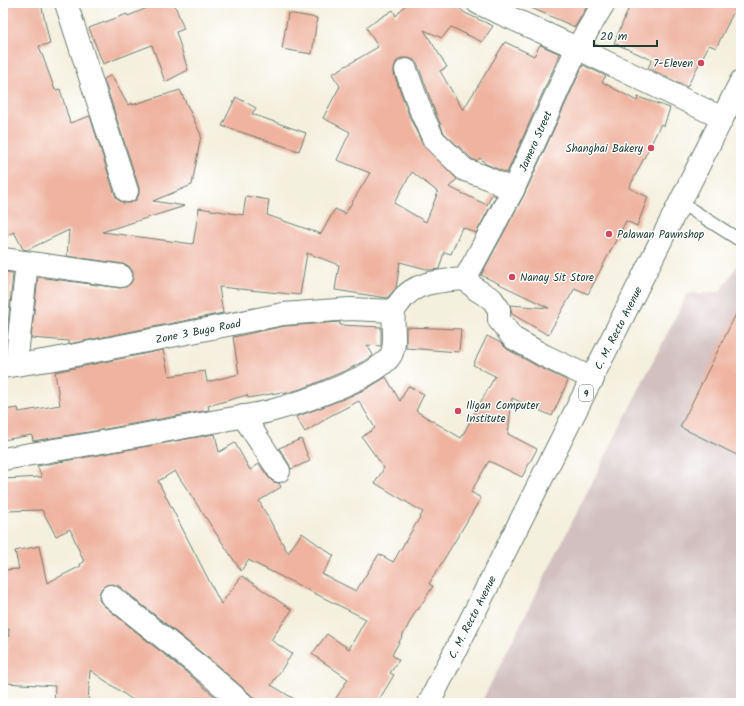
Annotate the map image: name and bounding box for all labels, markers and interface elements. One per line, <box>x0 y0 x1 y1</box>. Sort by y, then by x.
scale bar <box>594 22 657 48</box>
text: 20 m <box>600 27 628 46</box>
place label: 7-Eleven <box>653 55 693 73</box>
marker: 7-Eleven <box>696 58 706 68</box>
street label: Jamero Street <box>514 107 558 175</box>
place label: Shanghai Bakery <box>566 140 644 158</box>
marker: Shanghai Bakery <box>646 143 656 153</box>
place label: Palawan Pawnshop <box>617 226 705 244</box>
marker: Palawan Pawnshop <box>604 229 614 239</box>
place label: Nanay Sit Store <box>520 269 594 287</box>
marker: Nanay Sit Store <box>507 272 517 282</box>
street label: C. M. Recto Avenue <box>590 284 648 373</box>
street label: Zone 3 Bugo Road <box>154 315 243 349</box>
road number: 9 <box>579 385 593 401</box>
place label: Iligan Computer Institute <box>466 397 540 428</box>
marker: Iligan Computer Institute <box>453 406 463 416</box>
street label: C. M. Recto Avenue <box>444 573 502 662</box>

